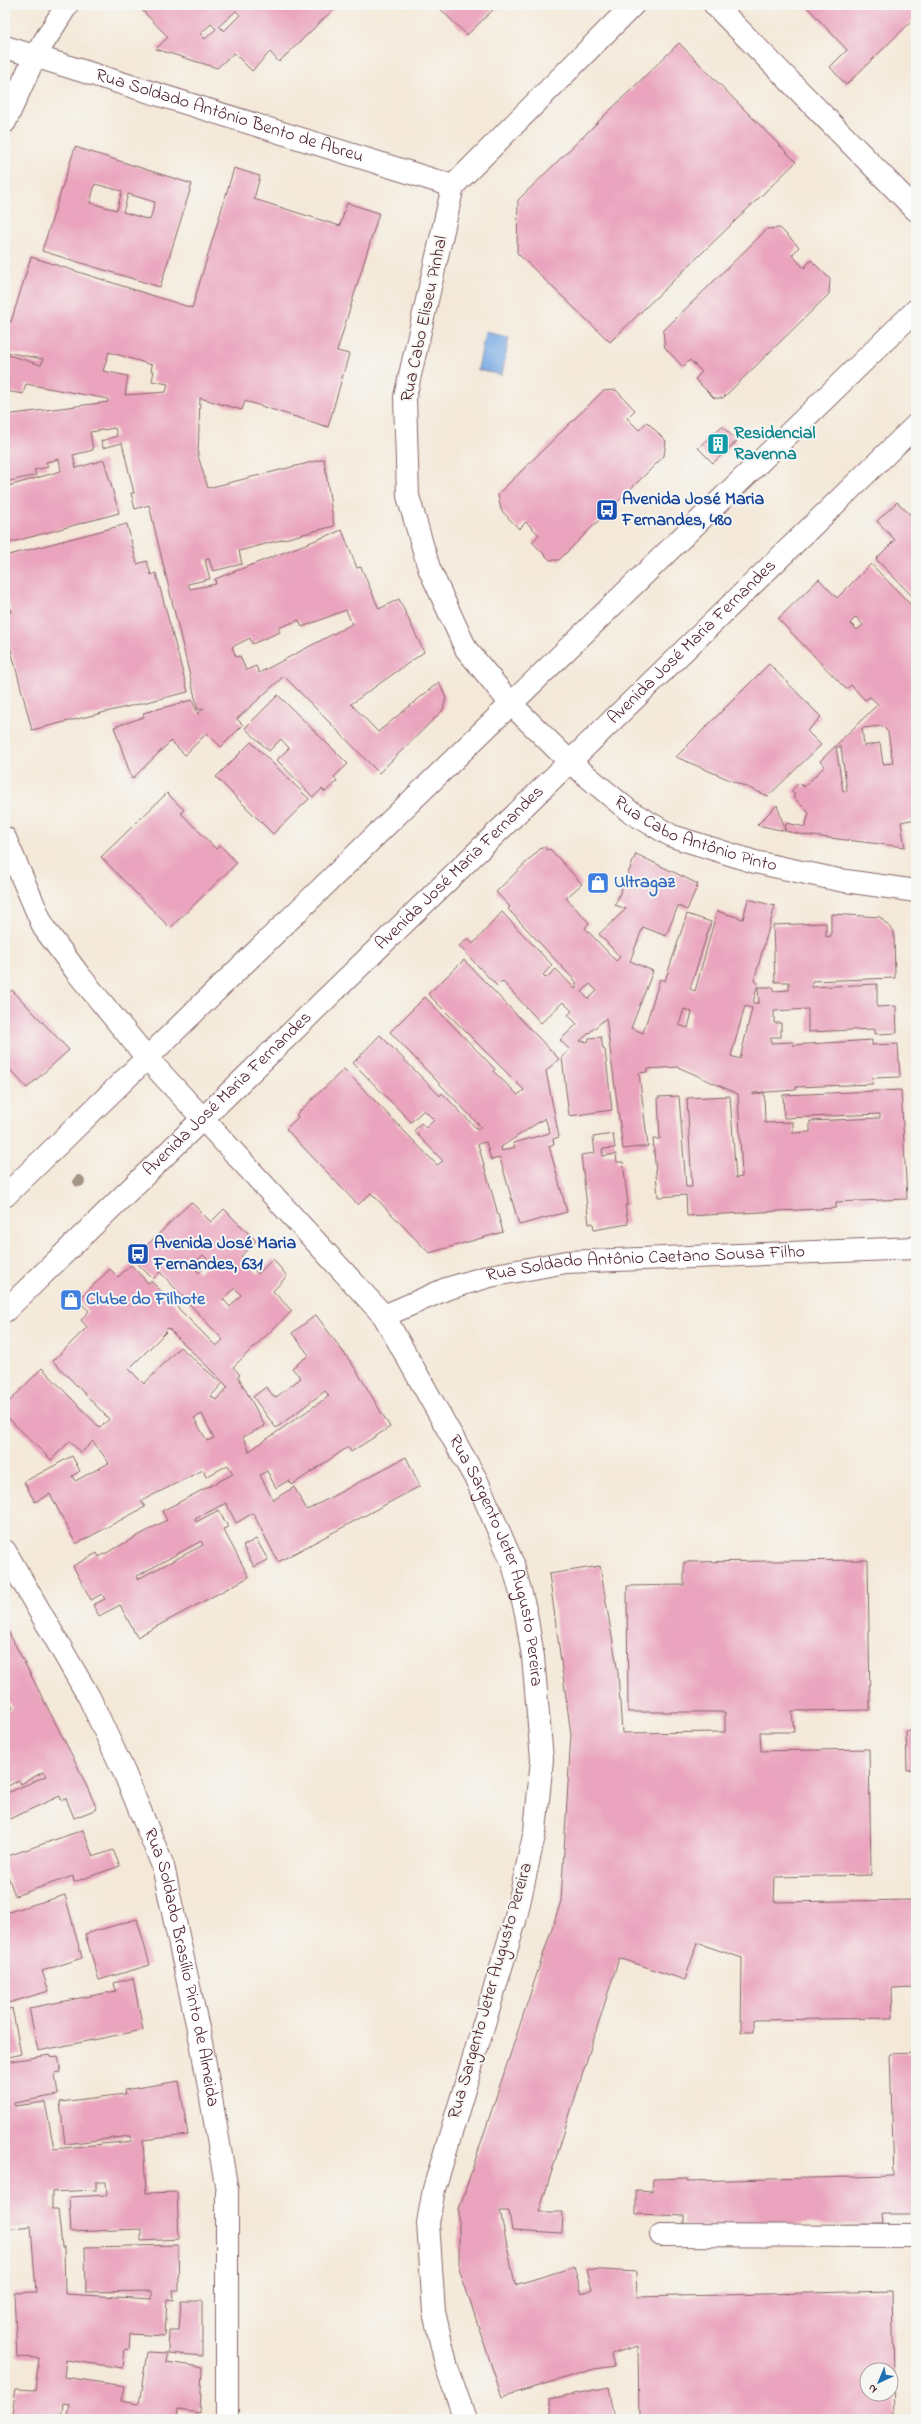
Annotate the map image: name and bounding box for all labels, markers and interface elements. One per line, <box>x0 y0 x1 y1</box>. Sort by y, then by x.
street label: Rua Soldado Antônio Bento de Abreu <box>92 63 367 170</box>
street label: Rua Cabo Eliseu Pinhal <box>395 234 455 404</box>
place label: Residencial Ravenna <box>734 421 815 468</box>
building icon: Residencial Ravenna <box>705 431 731 457</box>
place label: Avenida José Maria Fernandes, 480 <box>621 487 764 534</box>
bus stop icon: Avenida José Maria Fernandes, 480 <box>594 497 620 523</box>
street label: Avenida José Maria Fernandes <box>602 554 783 731</box>
street label: Avenida José Maria Fernandes <box>370 780 551 957</box>
street label: Rua Cabo Antônio Pinto <box>608 790 779 879</box>
shop icon: Ultragaz <box>585 870 611 896</box>
place label: Ultragaz <box>614 870 676 897</box>
street label: Avenida José Maria Fernandes <box>138 1006 318 1183</box>
place label: Avenida José Maria Fernandes, 631 <box>153 1231 296 1278</box>
street label: Rua Soldado Antônio Caetano Sousa Filho <box>484 1239 805 1289</box>
bus stop icon: Avenida José Maria Fernandes, 631 <box>125 1241 151 1267</box>
shop icon: Clube do Filhote <box>58 1287 84 1313</box>
place label: Clube do Filhote <box>86 1287 206 1313</box>
street label: Rua Sargento Jeter Augusto Pereira <box>441 1430 549 1688</box>
street label: Rua Soldado Brasílio Pinto de Almeida <box>136 1824 225 2109</box>
street label: Rua Sargento Jeter Augusto Pereira <box>442 1860 541 2123</box>
north arrow <box>859 2362 899 2402</box>
text: N <box>865 2380 881 2397</box>

